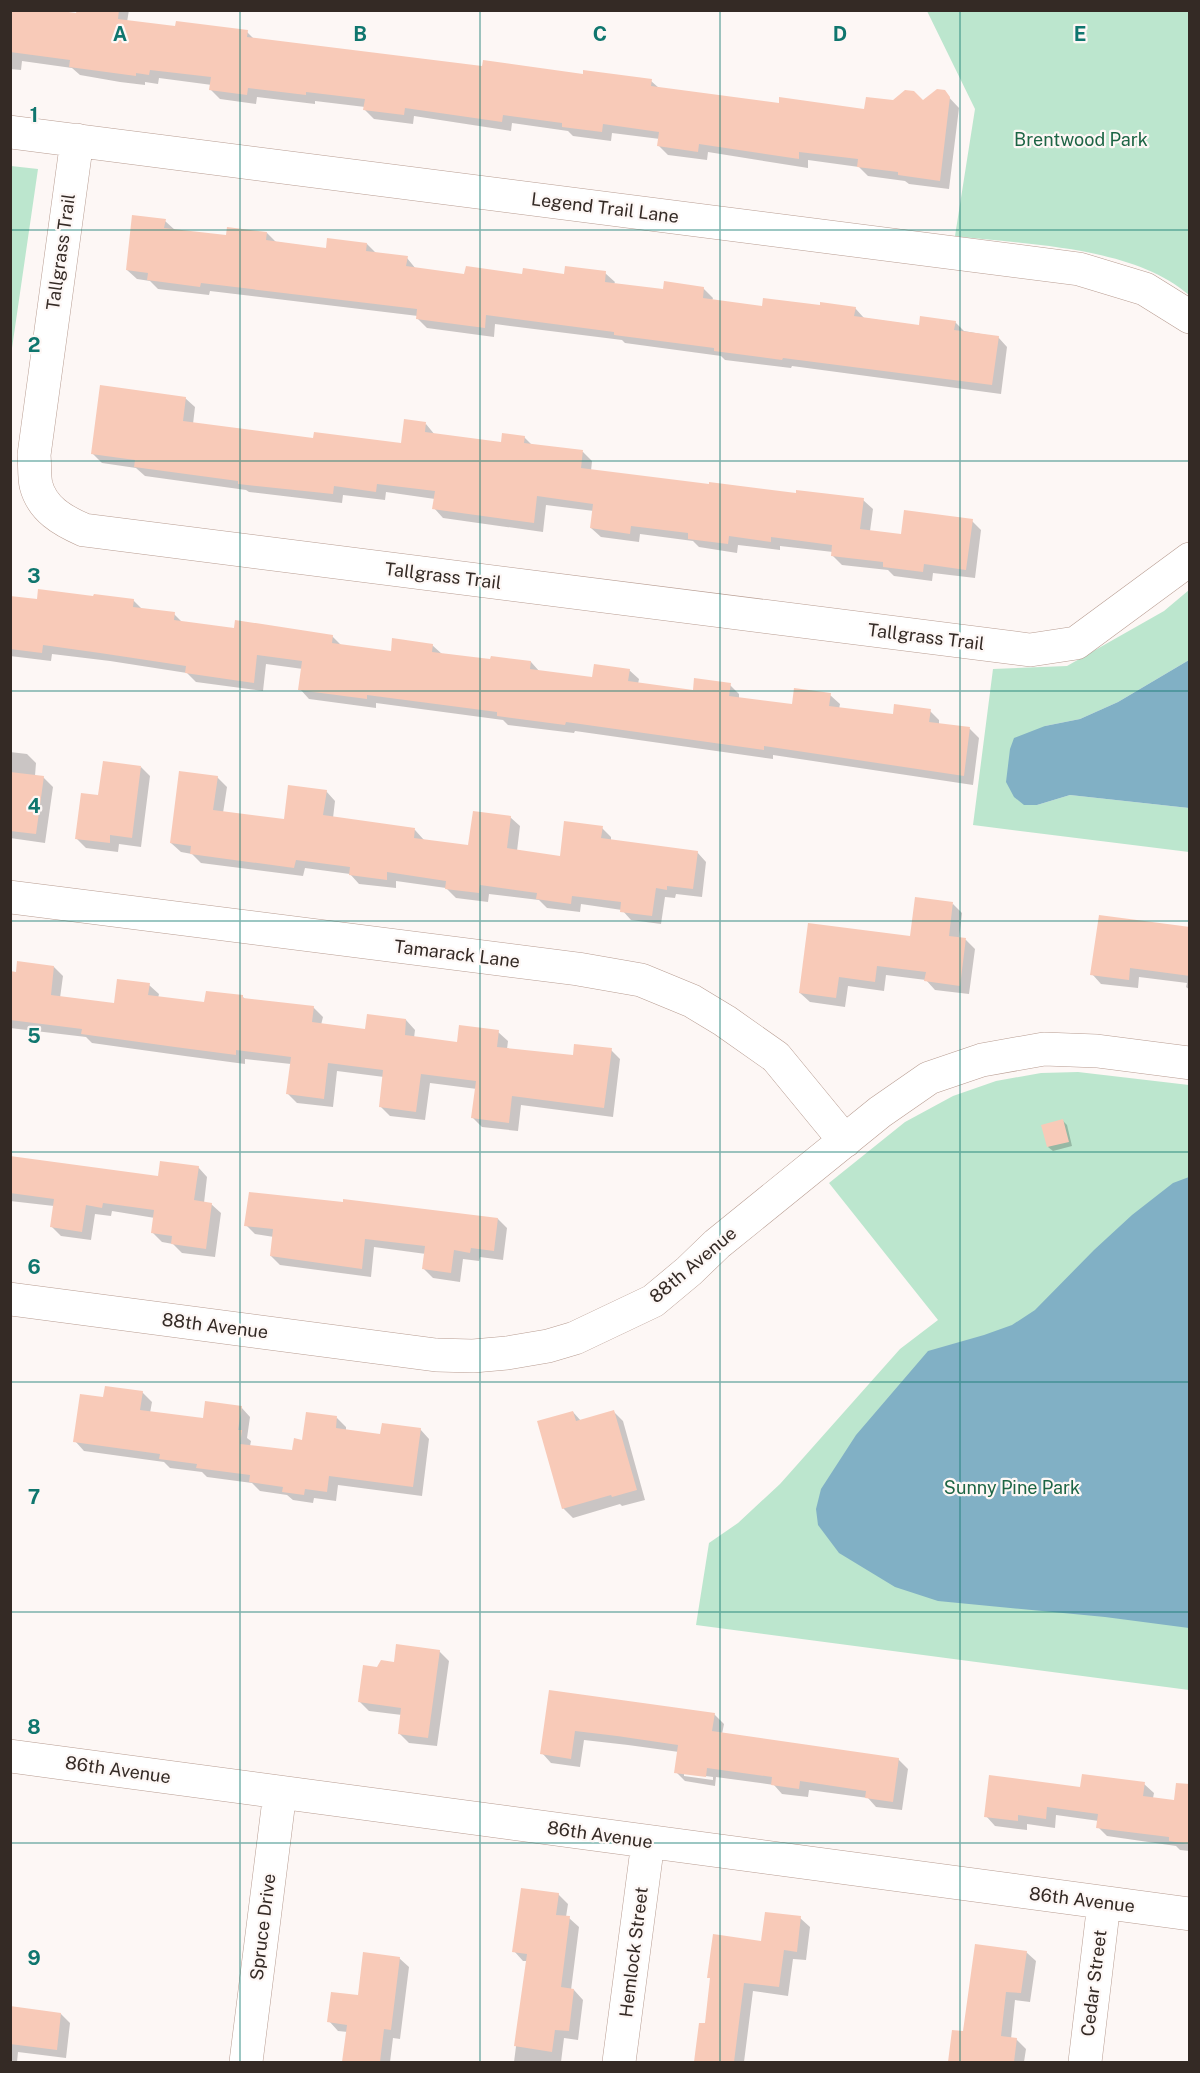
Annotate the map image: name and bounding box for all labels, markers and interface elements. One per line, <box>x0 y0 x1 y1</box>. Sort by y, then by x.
text: A <box>113 22 127 46</box>
text: B <box>353 22 367 46</box>
text: C <box>593 22 607 46</box>
text: D <box>833 22 847 46</box>
text: E <box>1074 22 1086 46</box>
text: 1 <box>30 103 38 127</box>
park label: Brentwood Park <box>1014 129 1148 150</box>
street label: Legend Trail Lane <box>530 188 680 227</box>
street label: Tallgrass Trail <box>42 192 79 312</box>
text: 2 <box>28 333 40 357</box>
street label: Tallgrass Trail <box>383 558 503 593</box>
text: 3 <box>27 564 41 588</box>
street label: Tallgrass Trail <box>866 619 986 654</box>
text: 4 <box>27 794 41 818</box>
street label: Tamarack Lane <box>393 935 521 972</box>
text: 5 <box>27 1024 41 1048</box>
street label: 88th Avenue <box>645 1222 740 1307</box>
text: 6 <box>27 1255 41 1279</box>
street label: 88th Avenue <box>161 1309 269 1342</box>
park label: Sunny Pine Park <box>944 1477 1080 1498</box>
text: 7 <box>28 1485 40 1509</box>
text: 8 <box>27 1715 41 1739</box>
street label: 86th Avenue <box>64 1752 172 1787</box>
street label: 86th Avenue <box>546 1817 654 1852</box>
street label: Spruce Drive <box>246 1872 279 1982</box>
street label: 86th Avenue <box>1028 1883 1136 1916</box>
street label: Hemlock Street <box>615 1885 652 2018</box>
street label: Cedar Street <box>1077 1928 1110 2037</box>
text: 9 <box>27 1946 41 1970</box>

